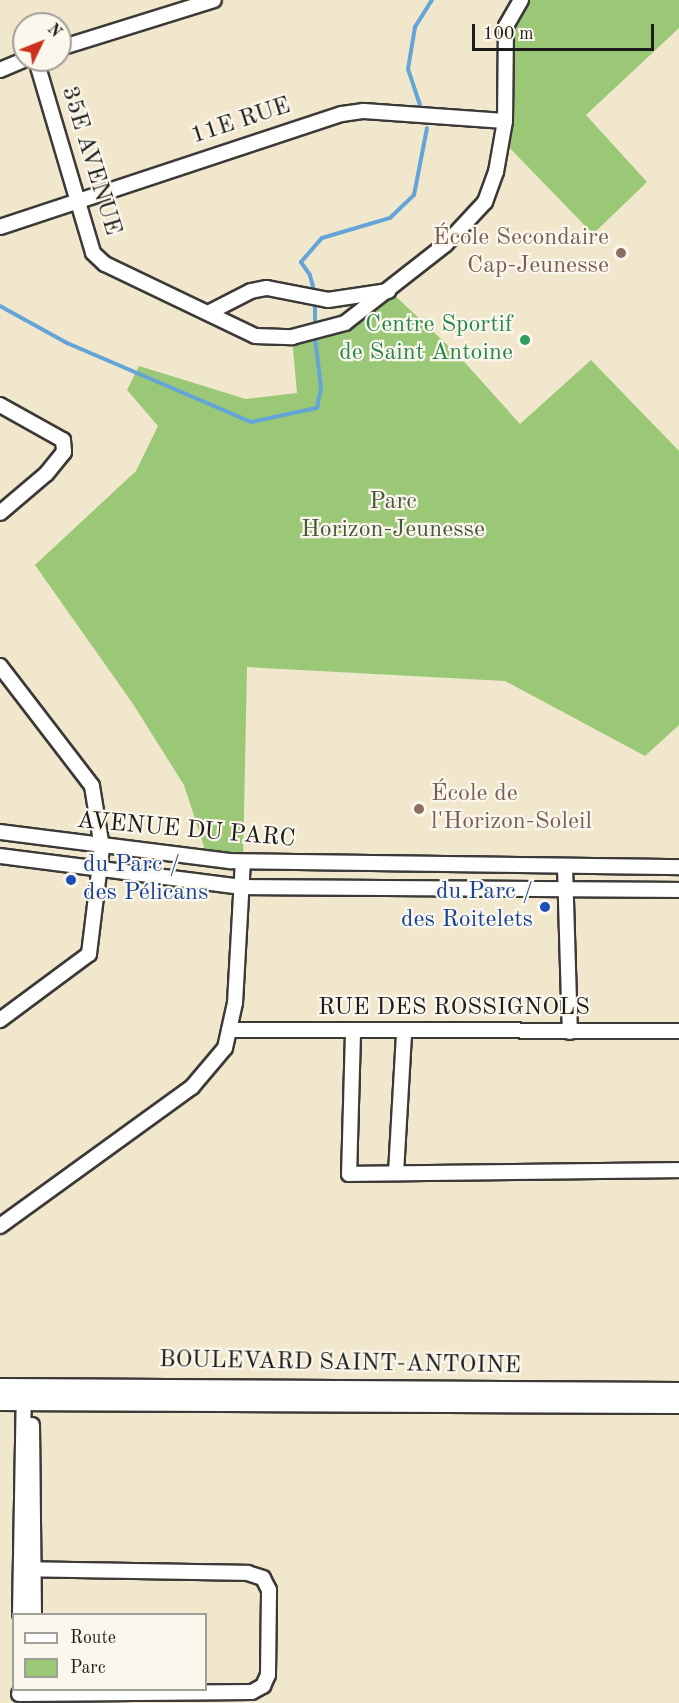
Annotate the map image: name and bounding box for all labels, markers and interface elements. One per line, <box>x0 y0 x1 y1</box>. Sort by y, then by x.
north arrow <box>12 12 72 72</box>
scale bar <box>475 12 656 50</box>
text: N <box>44 21 64 41</box>
text: 100 m <box>483 25 534 43</box>
street label: 35E AVENUE <box>54 83 126 239</box>
street label: 11E RUE <box>188 92 294 152</box>
place label: École Secondaire Cap-Jeunesse <box>433 225 609 281</box>
marker: École Secondaire Cap-Jeunesse <box>614 246 628 260</box>
place label: Centre Sportif de Saint Antoine <box>339 312 513 368</box>
marker: Centre Sportif de Saint Antoine <box>518 333 532 347</box>
park label: Parc Horizon-Jeunesse <box>301 489 485 545</box>
place label: École de l'Horizon-Soleil <box>431 781 592 837</box>
marker: École de l'Horizon-Soleil <box>412 802 426 816</box>
street label: AVENUE DU PARC <box>76 807 296 855</box>
place label: du Parc / des Pélicans <box>83 852 208 908</box>
marker: du Parc / des Pélicans <box>64 873 78 887</box>
place label: du Parc / des Roitelets <box>401 879 533 935</box>
marker: du Parc / des Roitelets <box>538 900 552 914</box>
street label: RUE DES ROSSIGNOLS <box>318 995 590 1023</box>
street label: BOULEVARD SAINT-ANTOINE <box>159 1346 521 1382</box>
legend <box>12 1613 207 1691</box>
text: Route <box>70 1629 116 1647</box>
text: Parc <box>70 1659 106 1677</box>

